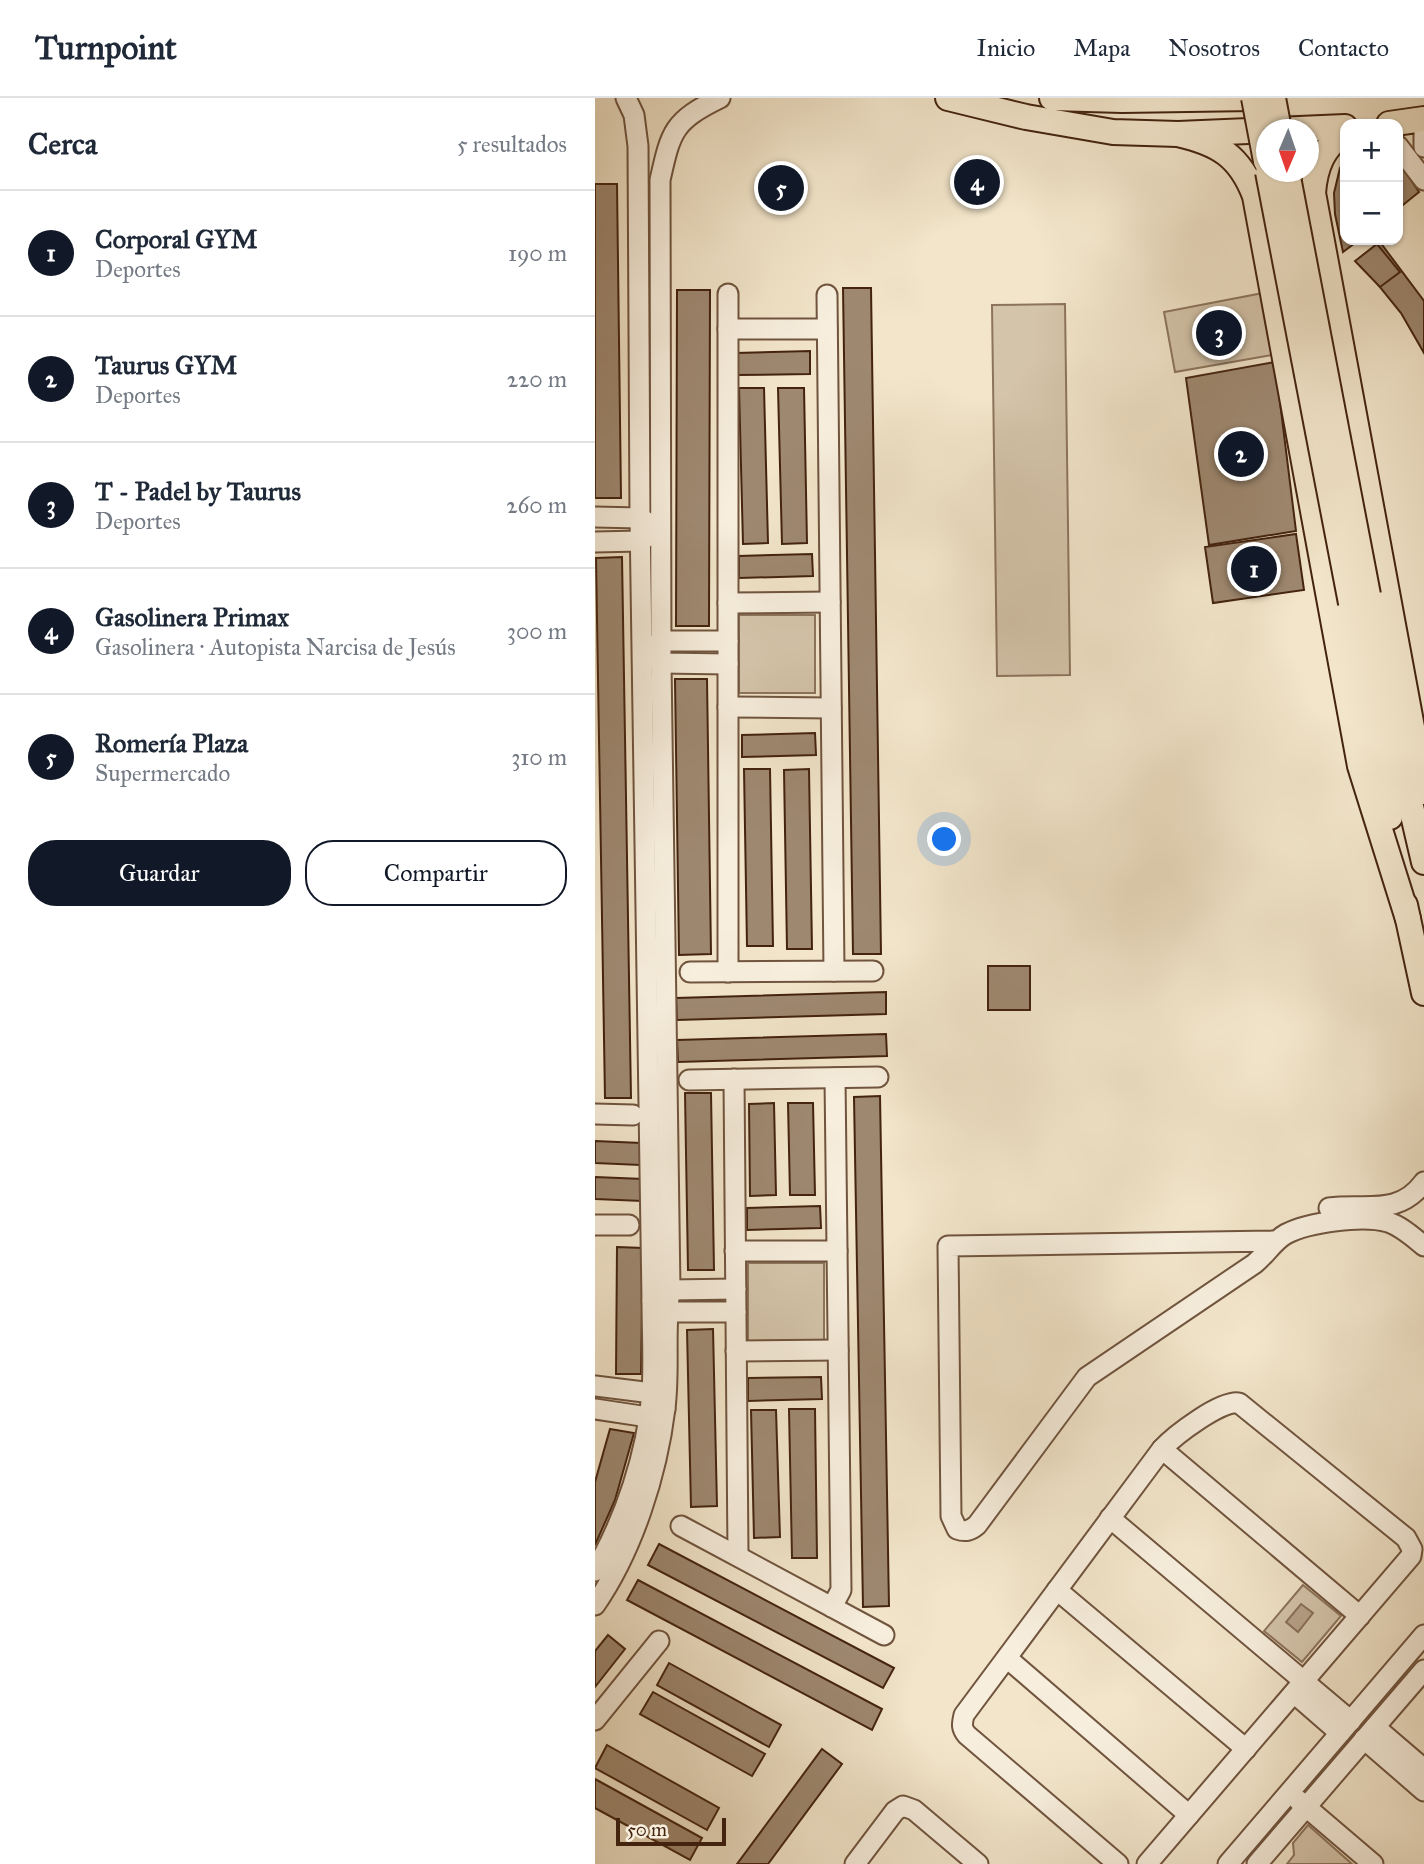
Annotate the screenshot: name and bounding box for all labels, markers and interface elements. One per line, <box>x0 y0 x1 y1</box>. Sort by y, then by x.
text: Turnpoint <box>35 28 177 68</box>
text: Inicio <box>977 33 1035 63</box>
text: Mapa <box>1073 33 1130 63</box>
text: Nosotros <box>1168 33 1260 63</box>
text: Contacto <box>1298 33 1389 63</box>
north arrow <box>1256 119 1319 182</box>
map controls <box>1340 119 1403 245</box>
button: + <box>1340 119 1403 182</box>
text: Cerca <box>28 126 97 162</box>
text: 5 resultados <box>457 130 567 158</box>
pin: 4 <box>954 156 1000 208</box>
pin: 5 <box>758 162 804 214</box>
button: − <box>1340 182 1403 245</box>
text: Corporal GYM <box>95 223 258 255</box>
text: 1 <box>46 239 56 267</box>
text: 190 m <box>508 239 567 267</box>
text: Deportes <box>95 255 181 283</box>
pin: 3 <box>1196 307 1242 359</box>
text: Taurus GYM <box>95 349 237 381</box>
text: 2 <box>45 365 57 393</box>
text: 220 m <box>507 365 567 393</box>
text: Deportes <box>95 381 181 409</box>
pin: 2 <box>1218 428 1264 480</box>
text: T - Padel by Taurus <box>95 475 301 507</box>
text: 3 <box>46 491 56 519</box>
text: 260 m <box>506 491 567 519</box>
text: Deportes <box>95 507 181 535</box>
pin: 1 <box>1231 543 1277 595</box>
text: Gasolinera Primax <box>95 601 289 633</box>
text: 4 <box>45 617 57 645</box>
text: 300 m <box>507 617 567 645</box>
text: Gasolinera · Autopista Narcisa de Jesús <box>95 633 456 661</box>
text: Romería Plaza <box>95 727 248 759</box>
text: 5 <box>46 743 56 771</box>
text: 310 m <box>511 743 567 771</box>
text: Supermercado <box>95 759 230 787</box>
your location <box>927 822 961 856</box>
button: Guardar <box>28 840 291 906</box>
button: Compartir <box>305 840 567 906</box>
scale bar <box>616 1815 726 1847</box>
text: 50 m <box>627 1818 667 1841</box>

